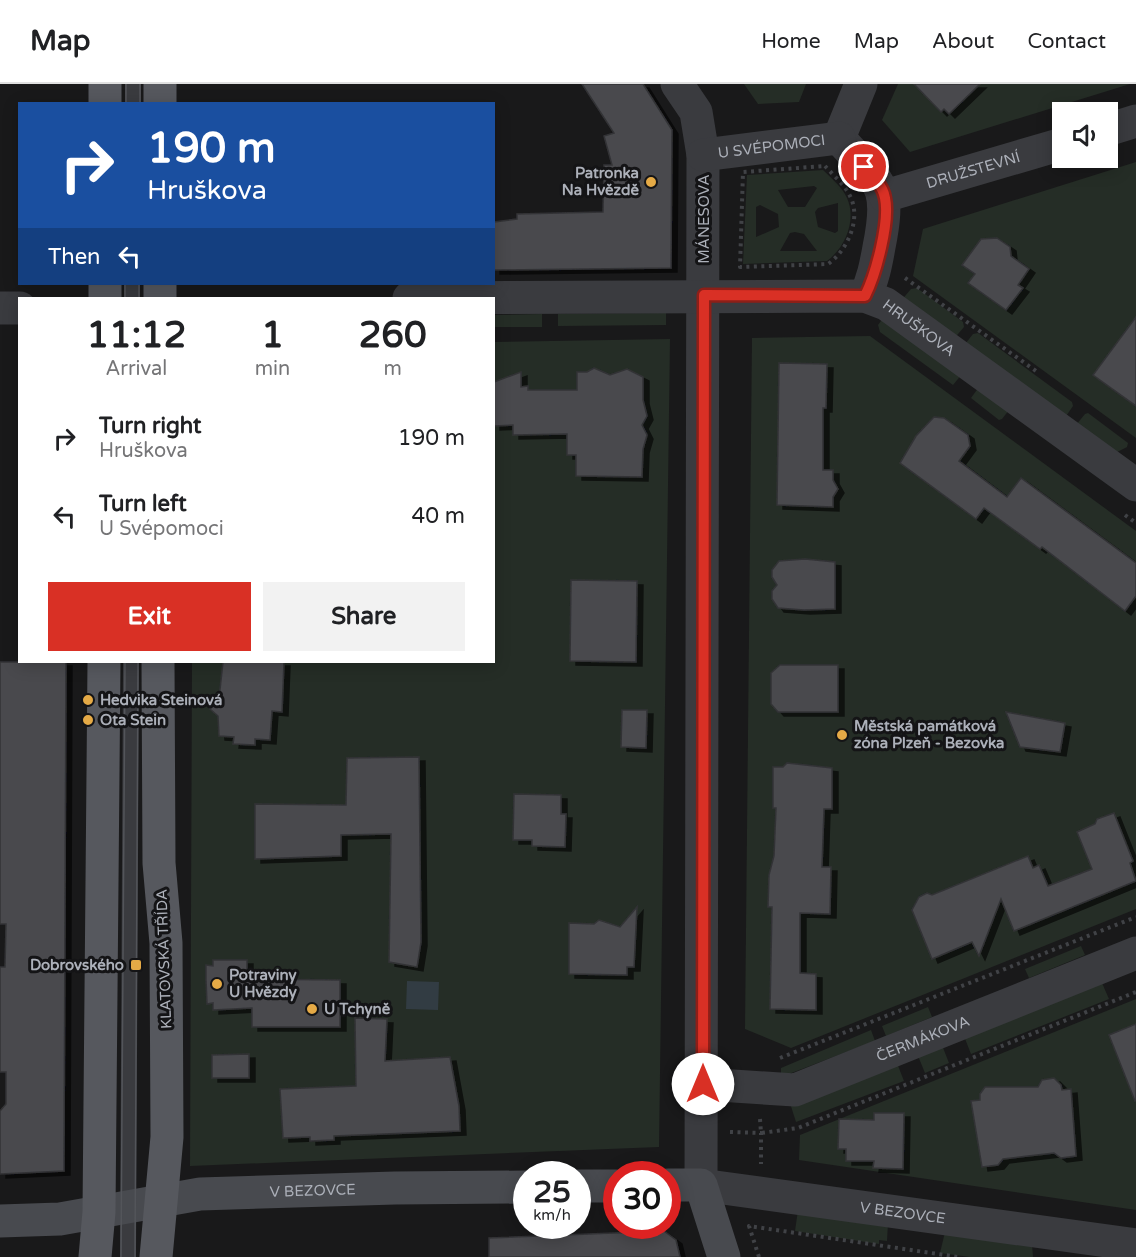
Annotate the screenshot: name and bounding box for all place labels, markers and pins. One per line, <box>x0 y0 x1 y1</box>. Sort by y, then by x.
pin <box>838 141 889 192</box>
place label: Patronka Na Hvězdě <box>562 164 640 199</box>
marker: Patronka Na Hvězdě <box>644 175 658 189</box>
place label: Hedvika Steinová <box>100 691 222 709</box>
marker: Hedvika Steinová <box>81 693 95 707</box>
place label: Ota Stein <box>100 711 166 729</box>
marker: Ota Stein <box>81 713 95 727</box>
place label: Městská památková zóna Plzeň - Bezovka <box>854 717 1005 752</box>
marker: Městská památková zóna Plzeň - Bezovka <box>835 728 849 742</box>
place label: Dobrovského <box>30 956 124 974</box>
marker: Dobrovského <box>129 958 143 972</box>
place label: Potraviny U Hvězdy <box>229 966 297 1002</box>
marker: Potraviny U Hvězdy <box>210 977 224 991</box>
place label: U Tchyně <box>324 1000 391 1019</box>
marker: U Tchyně <box>305 1002 319 1016</box>

